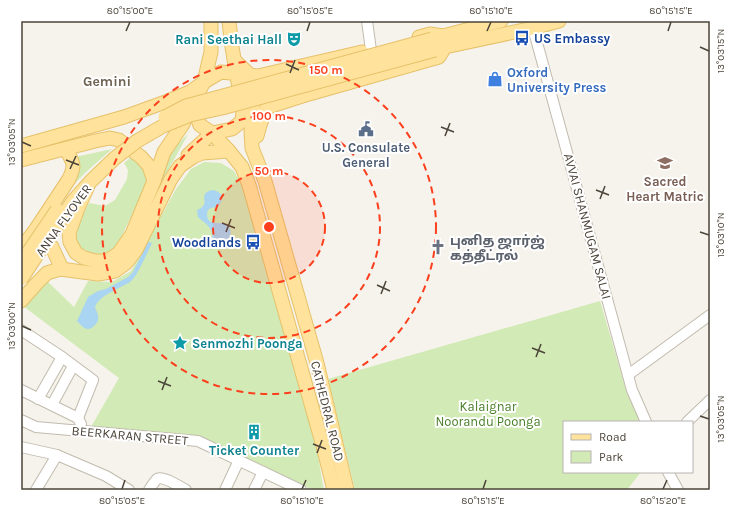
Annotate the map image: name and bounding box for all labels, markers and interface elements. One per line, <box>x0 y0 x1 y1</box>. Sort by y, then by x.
text: 80°15'00"E <box>107 5 153 17</box>
text: 80°15'05"E <box>287 5 333 17</box>
text: 80°15'10"E <box>469 5 513 17</box>
text: 80°15'15"E <box>649 5 693 17</box>
bus stop icon: US Embassy <box>513 29 531 47</box>
text: 13°03'15"N <box>715 29 727 73</box>
theatre icon: Rani Seethai Hall <box>285 30 303 48</box>
place label: US Embassy <box>534 31 611 46</box>
place label: Rani Seethai Hall <box>175 32 282 47</box>
text: 150 m <box>309 63 343 77</box>
place label: Oxford University Press <box>507 65 607 95</box>
shop icon: Oxford University Press <box>486 70 504 88</box>
district label: Gemini <box>83 73 131 90</box>
text: 100 m <box>252 109 286 123</box>
text: 13°03'05"N <box>6 118 18 166</box>
public building icon: U.S. Consulate General <box>357 120 375 138</box>
place label: U.S. Consulate General <box>322 140 410 170</box>
street label: AVVAI SHANMUGAM SALAI <box>561 152 614 301</box>
school or university icon: Sacred Heart Matric <box>656 154 674 172</box>
text: 50 m <box>255 164 284 178</box>
place label: Sacred Heart Matric <box>626 174 704 204</box>
street label: ANNA FLYOVER <box>32 181 95 259</box>
text: 13°03'10"N <box>715 213 727 257</box>
centre of rings <box>262 220 276 234</box>
bus stop icon: Woodlands <box>244 233 262 251</box>
place label: புனித ஜார்ஜ் கத்தீட்ரல் <box>450 233 545 264</box>
place label: Woodlands <box>172 235 241 250</box>
church icon: புனித ஜார்ஜ் கத்தீட்ரல் <box>429 238 447 256</box>
text: 13°03'00"N <box>6 302 18 350</box>
place icon: Senmozhi Poonga <box>171 334 189 352</box>
place label: Senmozhi Poonga <box>192 336 303 351</box>
street label: CATHEDRAL ROAD <box>308 359 347 463</box>
text: 13°03'05"N <box>715 395 727 443</box>
park label: Kalaignar Noorandu Poonga <box>435 399 541 429</box>
legend <box>563 421 693 473</box>
street label: BEERKARAN STREET <box>71 423 189 448</box>
building icon: Ticket Counter <box>245 423 263 441</box>
text: Road <box>599 430 627 444</box>
place label: Ticket Counter <box>209 443 300 458</box>
text: Park <box>599 450 624 464</box>
text: 80°15'05"E <box>99 495 145 507</box>
text: 80°15'10"E <box>280 495 324 507</box>
text: 80°15'15"E <box>461 495 505 507</box>
text: 80°15'20"E <box>640 495 686 507</box>

